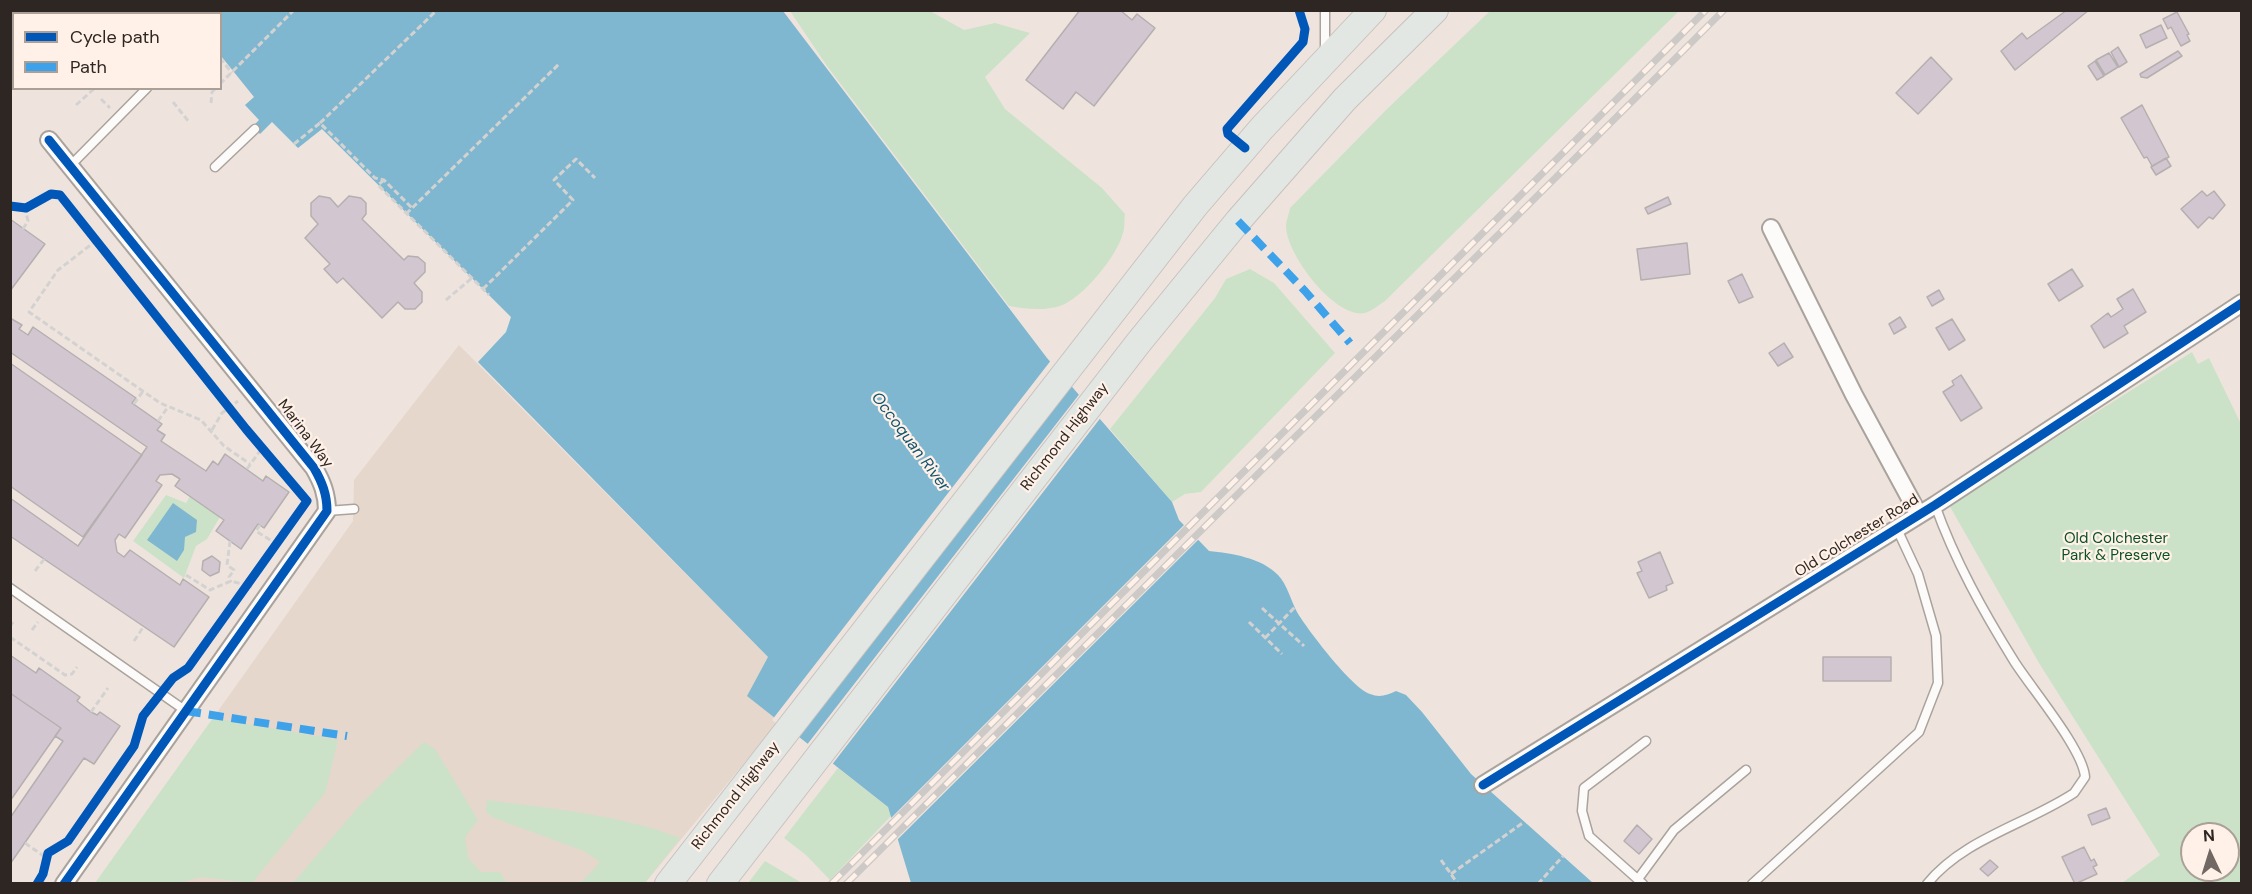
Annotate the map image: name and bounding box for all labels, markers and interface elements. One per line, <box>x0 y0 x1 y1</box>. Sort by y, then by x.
legend <box>12 12 222 90</box>
text: Cycle path <box>70 25 160 49</box>
text: Path <box>70 55 107 79</box>
street label: Richmond Highway <box>1017 379 1113 495</box>
water label: Occoquan River <box>867 389 953 495</box>
street label: Marina Way <box>274 396 336 472</box>
street label: Old Colchester Road <box>1792 490 1922 582</box>
park label: Old Colchester Park & Preserve <box>2062 530 2170 565</box>
street label: Richmond Highway <box>688 738 784 854</box>
north arrow <box>2180 822 2240 882</box>
text: N <box>2202 825 2215 846</box>

